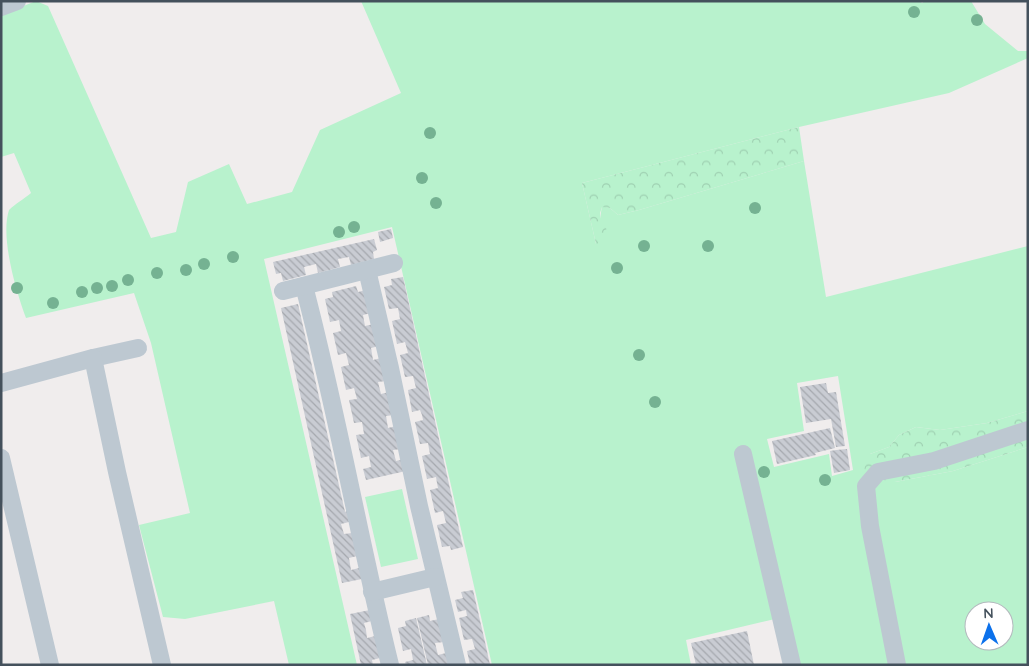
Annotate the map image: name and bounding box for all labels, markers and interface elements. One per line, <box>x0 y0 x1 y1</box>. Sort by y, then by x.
north arrow <box>964 601 1014 651</box>
text: N <box>983 604 994 622</box>

